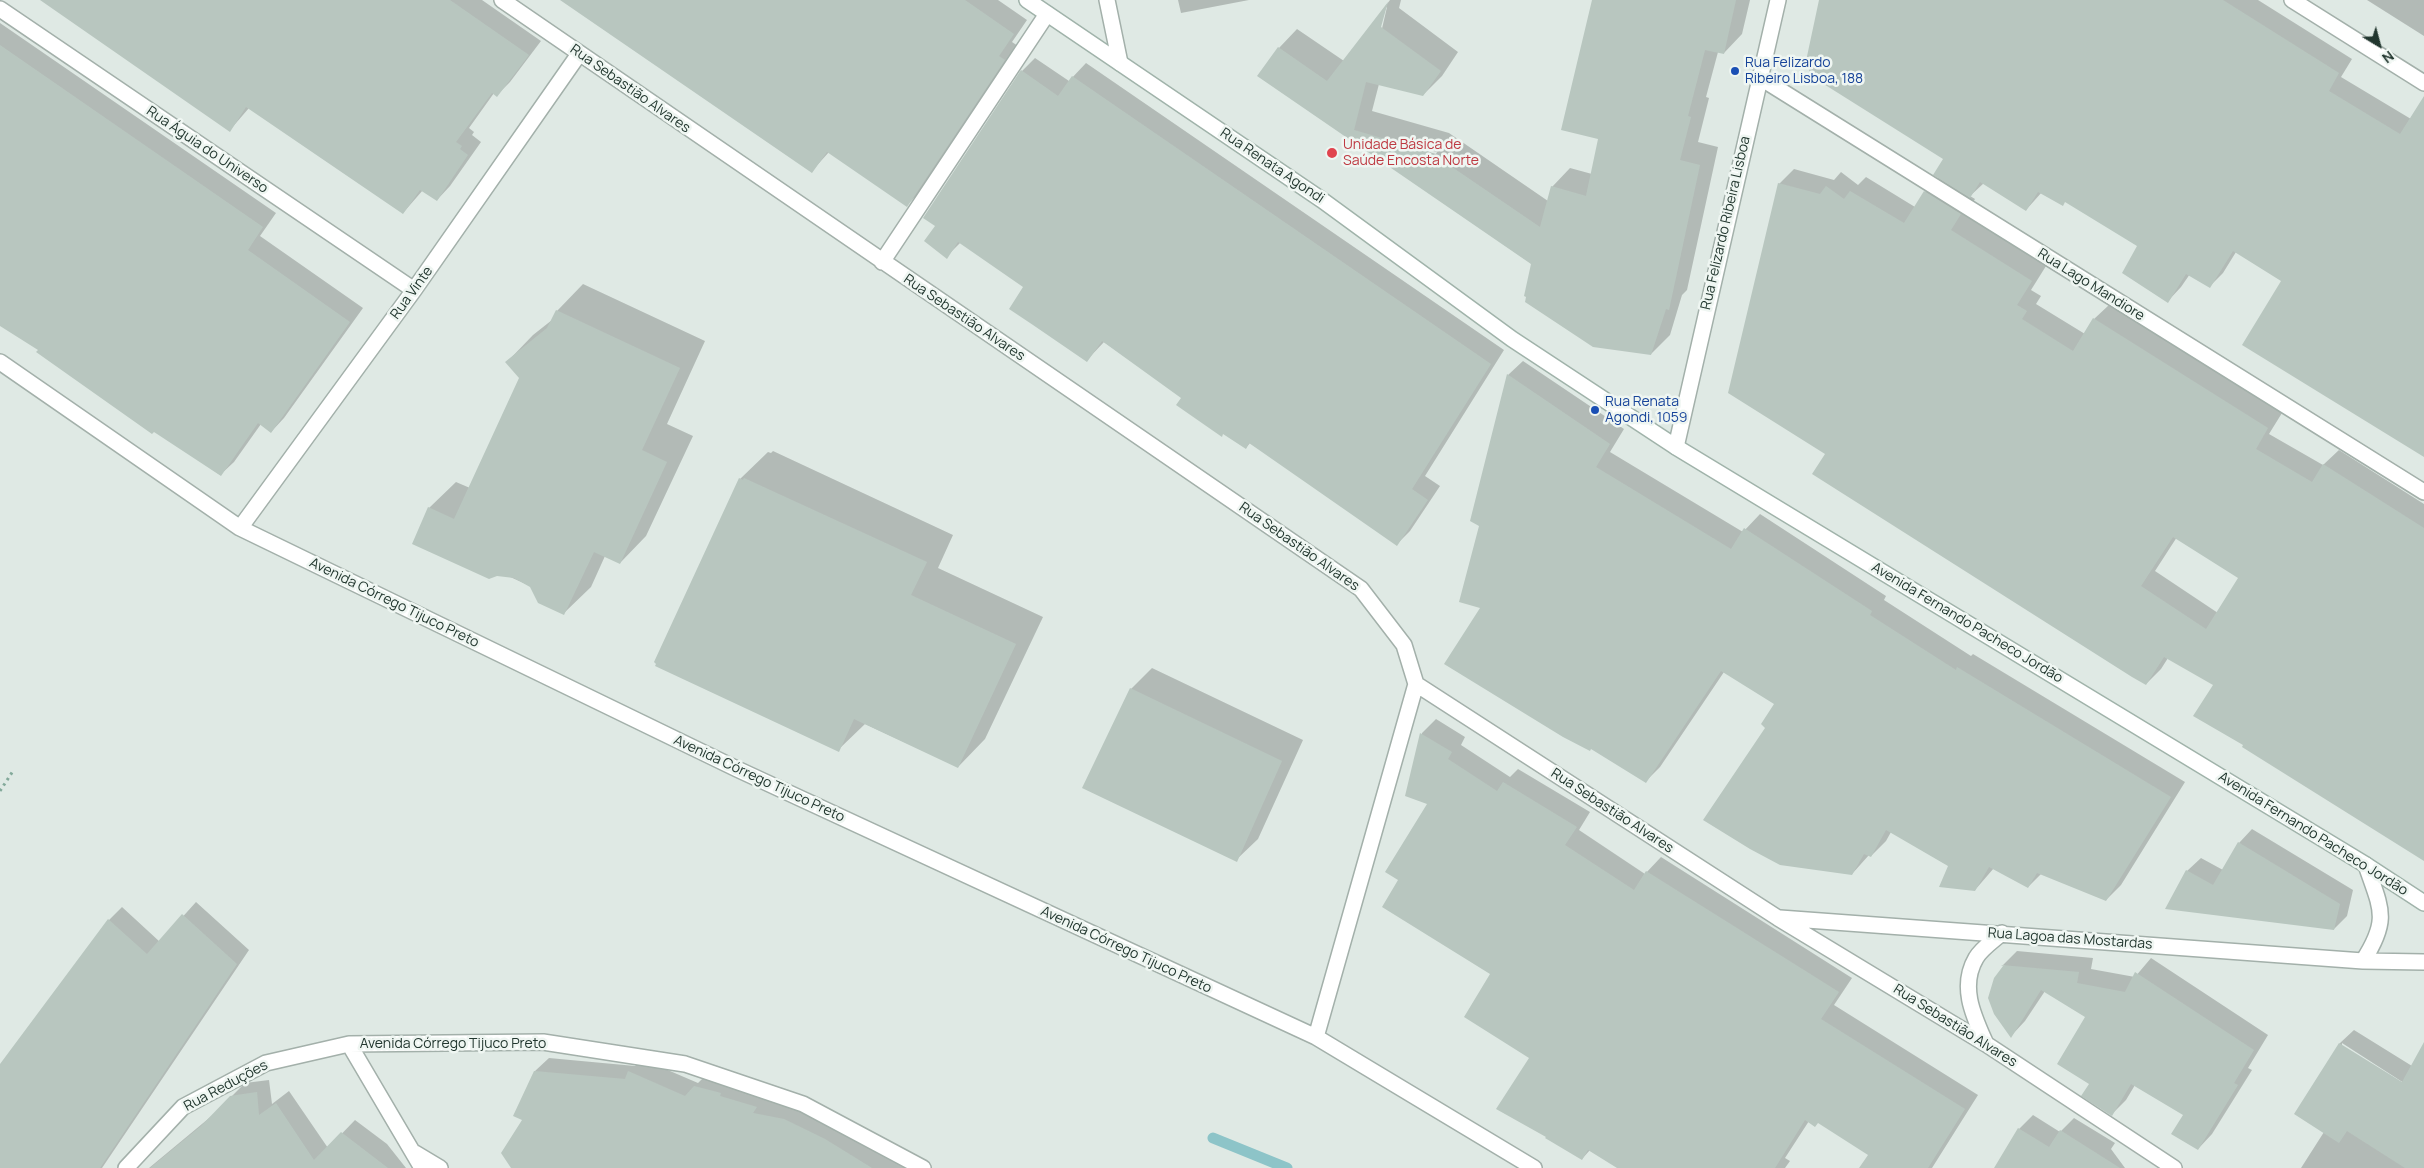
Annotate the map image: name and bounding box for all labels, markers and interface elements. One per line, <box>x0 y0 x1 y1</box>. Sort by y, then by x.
north arrow <box>2354 20 2404 70</box>
street label: Rua Sebastião Alvares <box>567 41 693 137</box>
text: N <box>2379 47 2398 68</box>
place label: Rua Felizardo Ribeiro Lisboa, 188 <box>1745 55 1863 88</box>
marker: Rua Felizardo Ribeiro Lisboa, 188 <box>1729 65 1741 77</box>
street label: Rua Águia do Universo <box>143 103 271 197</box>
street label: Rua Renata Agondi <box>1217 125 1327 207</box>
street label: Rua Felizardo Ribeira Lisboa <box>1698 135 1754 311</box>
place label: Unidade Básica de Saúde Encosta Norte <box>1343 137 1479 170</box>
marker: Unidade Básica de Saúde Encosta Norte <box>1325 146 1339 160</box>
street label: Rua Lago Mandiore <box>2034 245 2148 325</box>
street label: Rua Vinte <box>387 263 437 323</box>
street label: Rua Sebastião Alvares <box>900 271 1028 365</box>
place label: Rua Renata Agondi, 1059 <box>1605 394 1688 427</box>
marker: Rua Renata Agondi, 1059 <box>1589 404 1601 416</box>
street label: Rua Sebastião Alvares <box>1236 499 1362 595</box>
street label: Avenida Córrego Tijuco Preto <box>306 555 482 651</box>
street label: Avenida Fernando Pacheco Jordão <box>1868 559 2066 687</box>
street label: Avenida Córrego Tijuco Preto <box>671 732 847 826</box>
street label: Rua Sebastião Alvares <box>1548 765 1676 857</box>
street label: Avenida Fernando Pacheco Jordão <box>2215 769 2411 899</box>
street label: Avenida Córrego Tijuco Preto <box>1038 903 1214 997</box>
street label: Rua Lagoa das Mostardas <box>1987 925 2153 953</box>
street label: Rua Sebastião Alvares <box>1890 981 2020 1071</box>
street label: Avenida Córrego Tijuco Preto <box>360 1036 546 1052</box>
street label: Rua Reduções <box>181 1057 271 1115</box>

